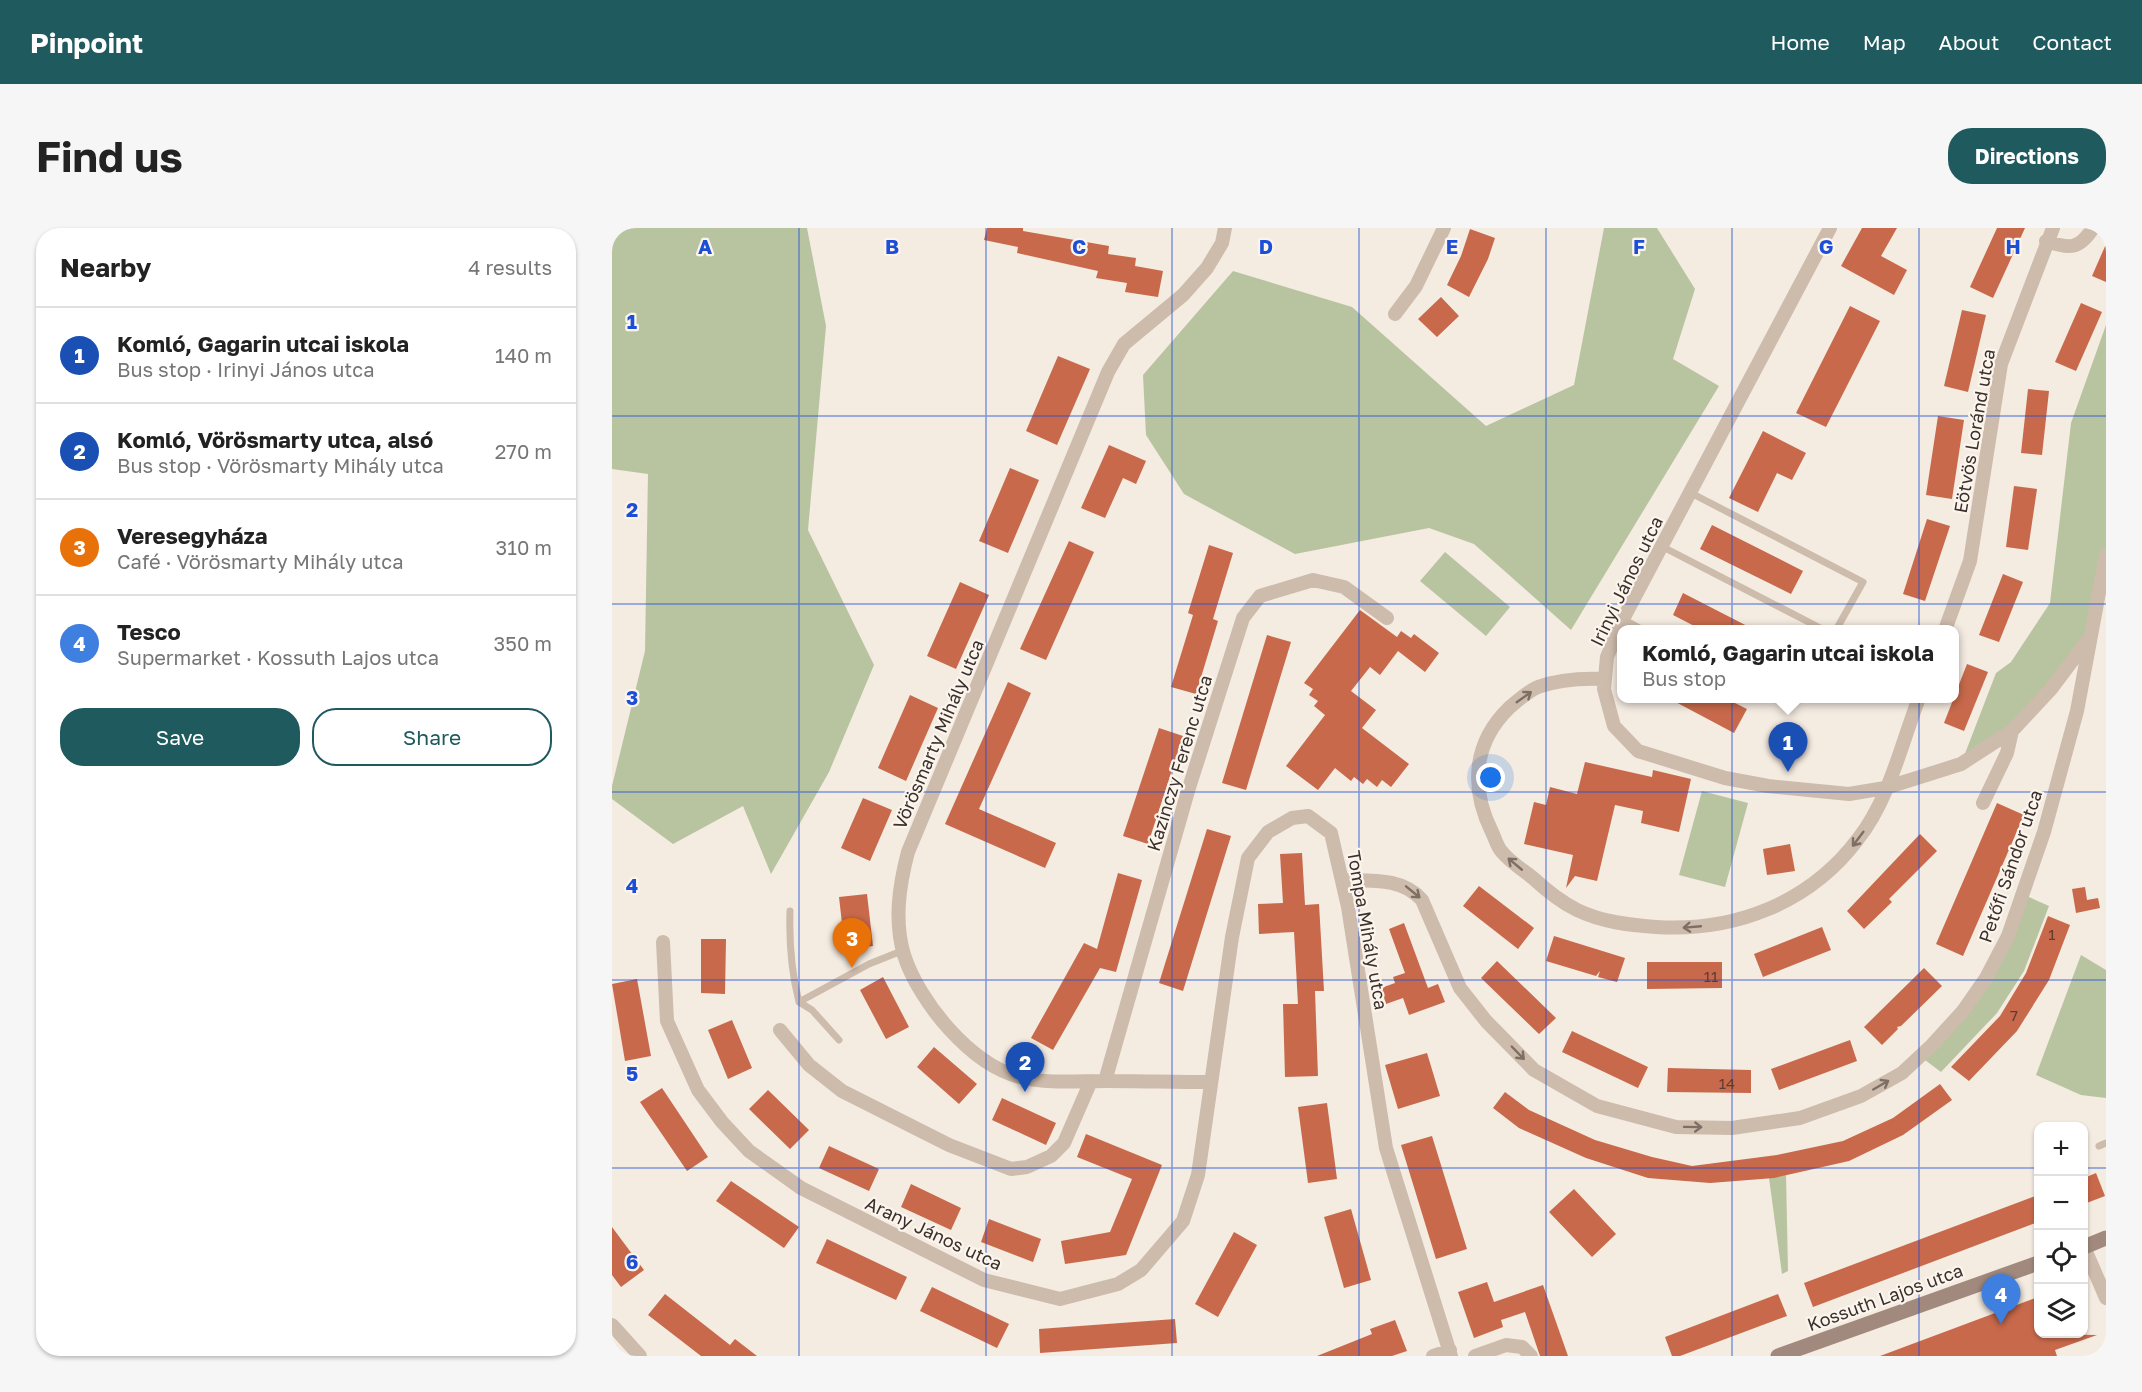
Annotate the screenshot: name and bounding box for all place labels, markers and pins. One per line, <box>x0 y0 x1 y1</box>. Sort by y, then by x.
pin: 1 <box>1768 722 1808 772</box>
pin: 3 <box>832 918 872 968</box>
pin: 2 <box>1006 1042 1044 1092</box>
pin: 4 <box>1982 1274 2020 1324</box>

